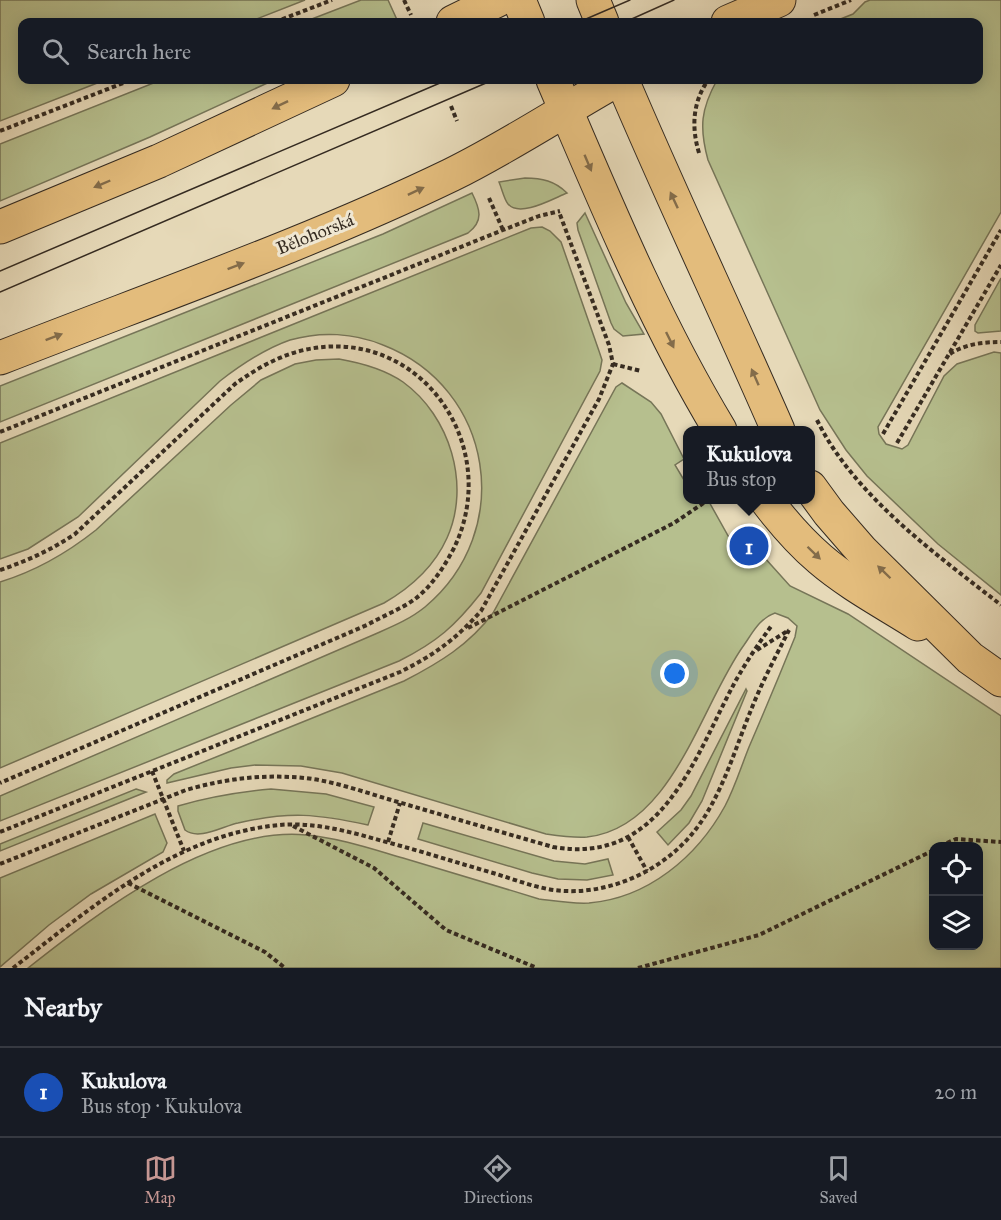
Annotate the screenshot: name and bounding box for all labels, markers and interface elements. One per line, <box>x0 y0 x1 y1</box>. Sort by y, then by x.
search box <box>18 18 983 84</box>
icon: search <box>39 35 72 68</box>
text: Search here <box>87 38 191 65</box>
one-way arrow <box>272 100 289 109</box>
one-way arrow <box>584 154 593 172</box>
one-way arrow <box>93 179 111 189</box>
one-way arrow <box>408 186 425 195</box>
one-way arrow <box>669 191 678 208</box>
street label: Bělohorská <box>273 208 357 259</box>
one-way arrow <box>227 260 245 270</box>
one-way arrow <box>46 331 64 341</box>
one-way arrow <box>665 332 674 349</box>
one-way arrow <box>750 367 760 385</box>
popup <box>683 426 815 504</box>
text: Kukulova <box>706 440 792 467</box>
text: Bus stop <box>706 467 776 491</box>
pin: 1 <box>730 524 768 568</box>
one-way arrow <box>806 545 820 559</box>
one-way arrow <box>877 565 891 579</box>
your location <box>660 659 689 688</box>
map controls <box>929 842 983 950</box>
button: locate <box>929 842 983 896</box>
button: layers <box>929 896 983 950</box>
text: Nearby <box>24 991 102 1023</box>
text: Kukulova <box>81 1067 167 1094</box>
text: 1 <box>40 1080 47 1104</box>
text: 20 m <box>934 1080 977 1104</box>
text: Bus stop · Kukulova <box>81 1094 242 1118</box>
tab: Map <box>144 1152 177 1207</box>
tab: Directions <box>464 1152 532 1207</box>
tab: Saved <box>819 1152 857 1207</box>

